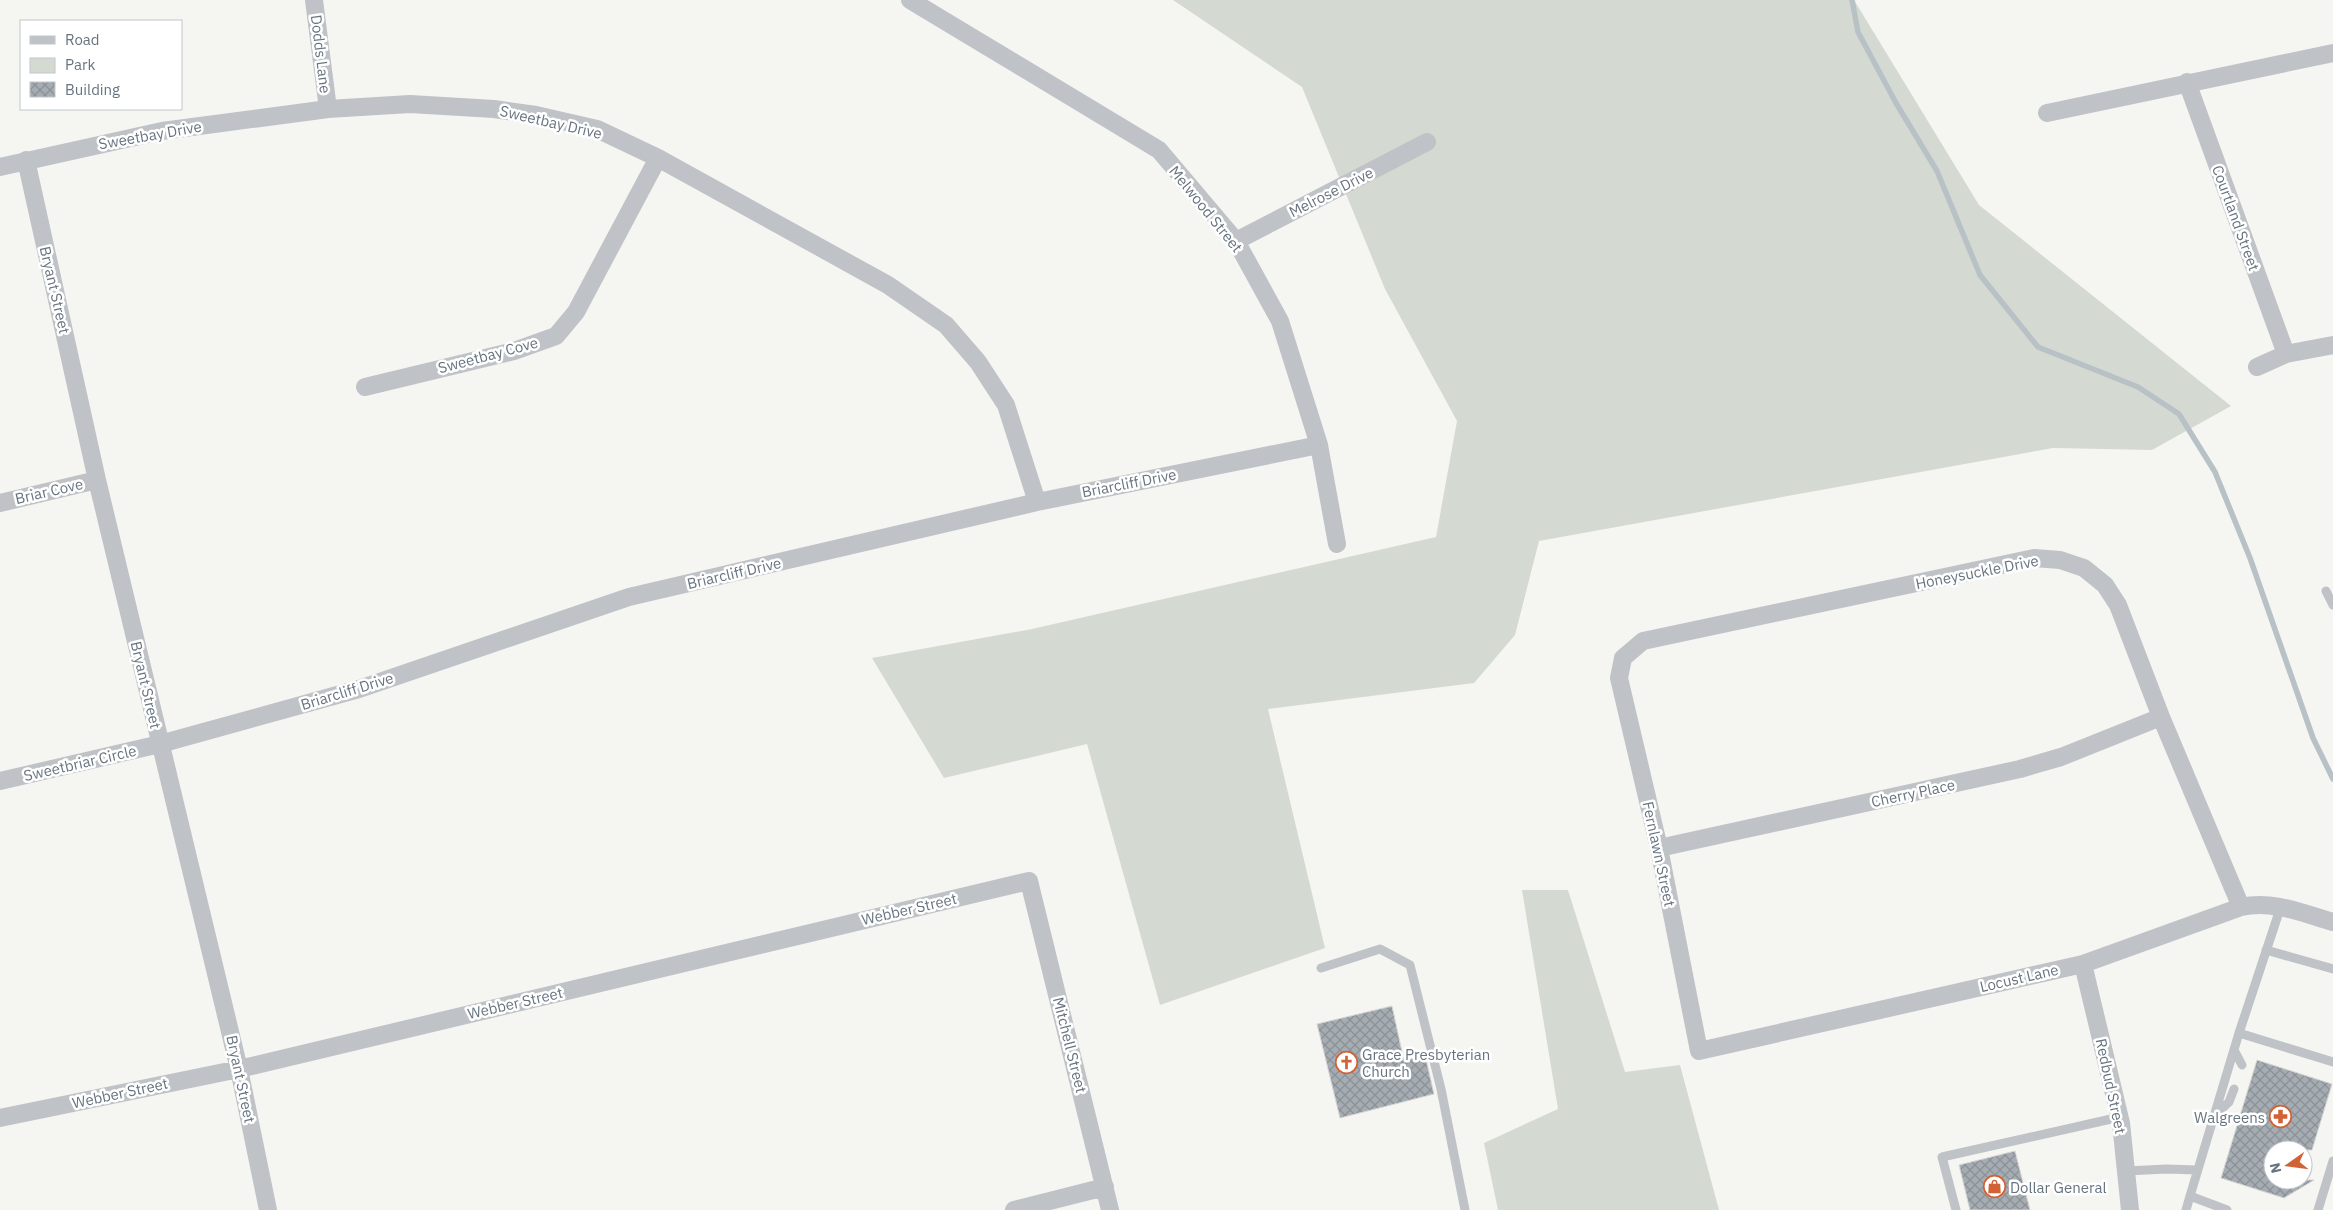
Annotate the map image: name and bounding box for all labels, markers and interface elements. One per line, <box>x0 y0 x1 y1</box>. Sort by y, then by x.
street label: Dodds Lane <box>307 14 335 94</box>
legend <box>20 20 182 110</box>
text: Road <box>65 30 100 49</box>
text: Park <box>65 55 95 74</box>
text: Building <box>65 80 120 99</box>
street label: Sweetbay Drive <box>498 101 604 143</box>
street label: Sweetbay Drive <box>97 117 203 153</box>
street label: Melwood Street <box>1165 162 1247 256</box>
street label: Melrose Drive <box>1286 163 1376 221</box>
street label: Courtland Street <box>2208 163 2264 273</box>
street label: Bryant Street <box>36 244 74 336</box>
street label: Sweetbay Cove <box>436 333 540 377</box>
street label: Briarcliff Drive <box>1080 465 1178 501</box>
street label: Briar Cove <box>13 474 85 508</box>
street label: Honeysuckle Drive <box>1914 551 2040 593</box>
street label: Briarcliff Drive <box>685 553 783 593</box>
street label: Bryant Street <box>127 639 165 731</box>
street label: Briarcliff Drive <box>298 668 396 714</box>
street label: Sweetbriar Circle <box>22 741 138 785</box>
street label: Cherry Place <box>1869 775 1957 811</box>
street label: Fernlawn Street <box>1639 800 1679 908</box>
street label: Webber Street <box>860 889 958 929</box>
street label: Locust Lane <box>1978 960 2060 996</box>
street label: Webber Street <box>466 983 564 1023</box>
street label: Mitchell Street <box>1049 995 1091 1095</box>
street label: Bryant Street <box>222 1033 260 1125</box>
street label: Redbud Street <box>2092 1037 2130 1135</box>
place label: Grace Presbyterian Church <box>1362 1045 1490 1081</box>
church icon: Grace Presbyterian Church <box>1334 1051 1358 1075</box>
street label: Webber Street <box>70 1074 170 1112</box>
pharmacy icon: Walgreens <box>2269 1105 2293 1129</box>
place label: Walgreens <box>2194 1108 2265 1127</box>
north arrow <box>2263 1140 2313 1190</box>
text: N <box>2265 1161 2285 1175</box>
shop icon: Dollar General <box>1982 1175 2006 1199</box>
place label: Dollar General <box>2010 1178 2107 1197</box>

